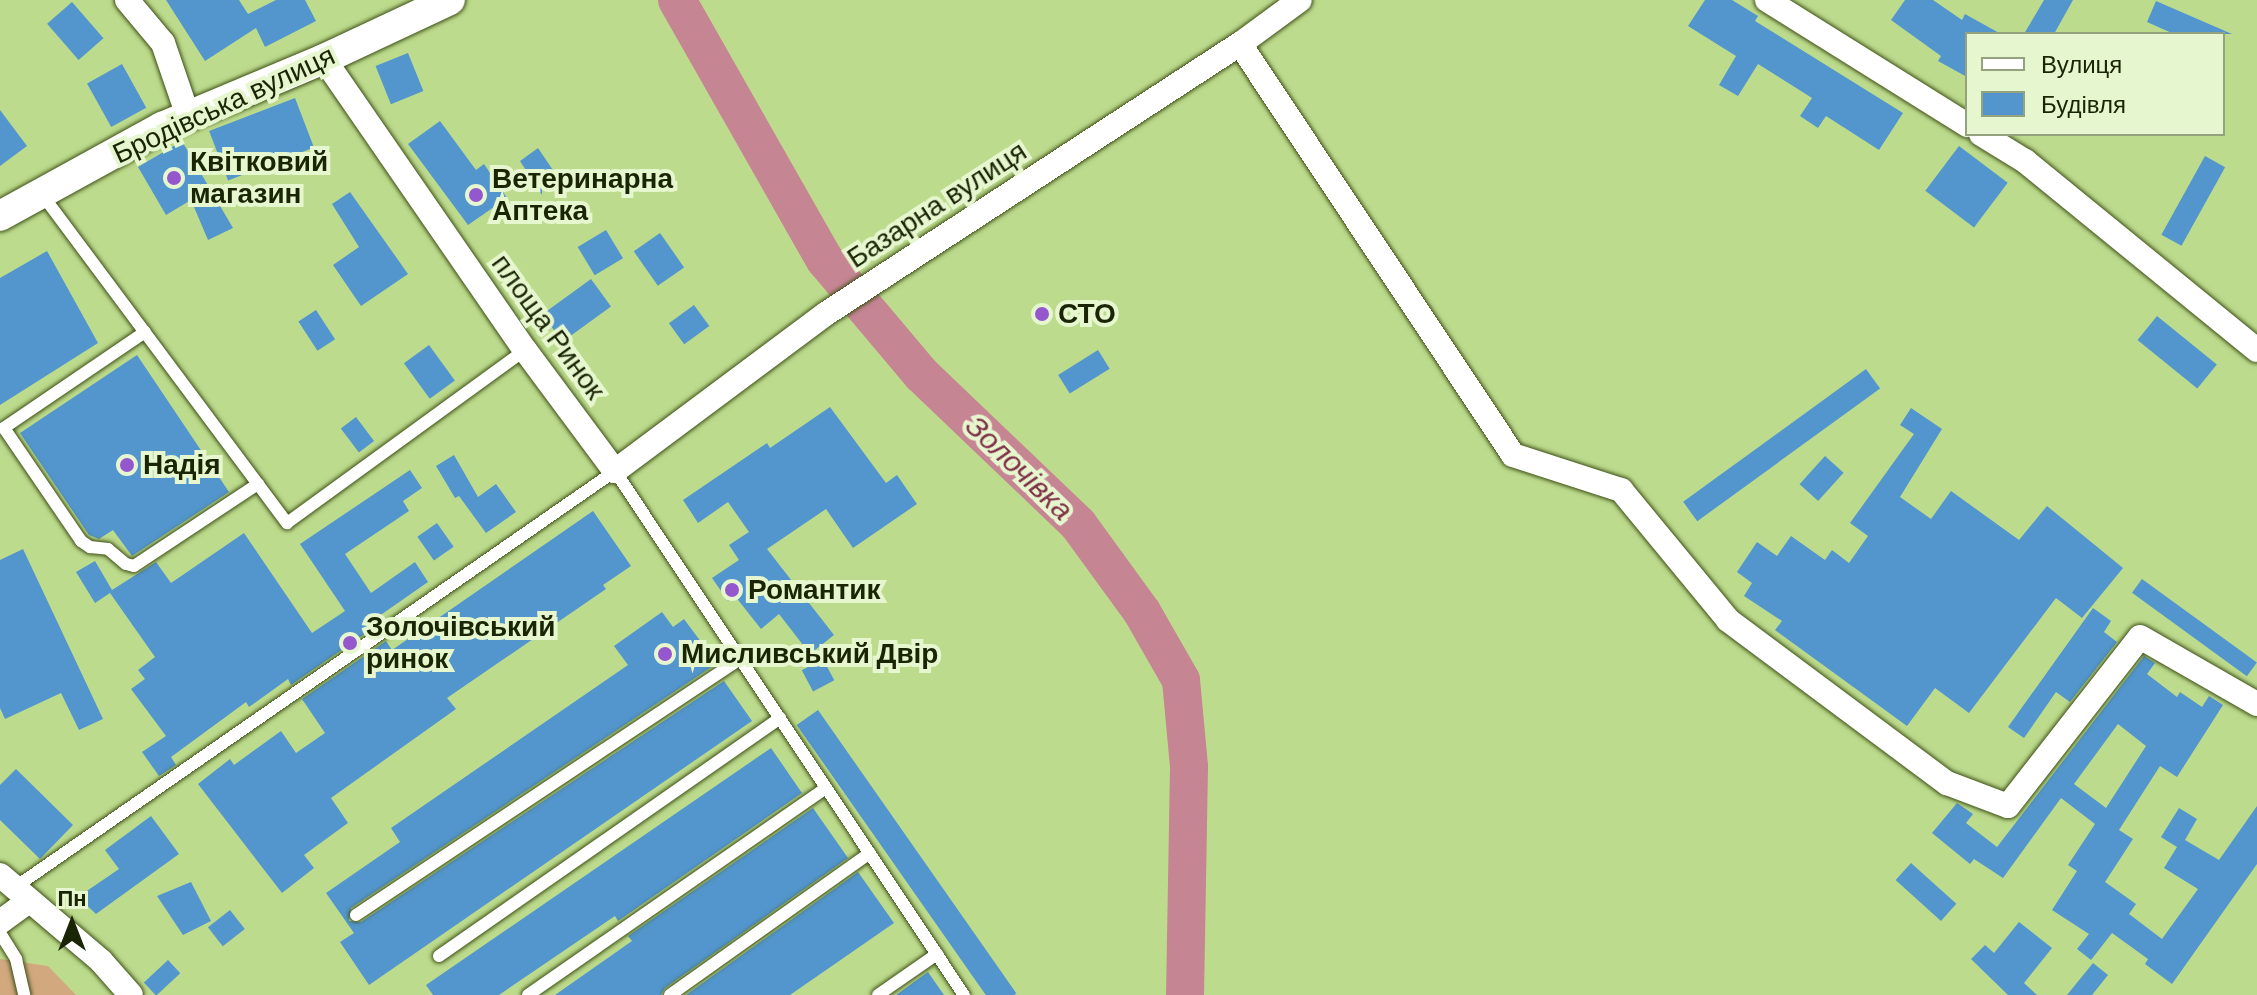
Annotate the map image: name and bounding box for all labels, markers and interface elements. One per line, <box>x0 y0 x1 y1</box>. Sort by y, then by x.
legend <box>1965 32 2225 136</box>
street label: Бродівська вулиця <box>108 39 340 171</box>
text: Вулиця <box>2041 49 2122 80</box>
text: Будівля <box>2041 89 2126 120</box>
street label: Базарна вулиця <box>841 135 1033 275</box>
place label: Квітковий магазин <box>190 145 328 211</box>
place label: Ветеринарна Аптека <box>492 162 673 228</box>
marker: Квітковий магазин <box>165 169 183 187</box>
marker: Ветеринарна Аптека <box>467 186 485 204</box>
street label: площа Ринок <box>484 248 612 406</box>
place label: СТО <box>1058 297 1116 331</box>
marker: СТО <box>1033 305 1051 323</box>
water label: Золочівка <box>958 408 1080 528</box>
place label: Надія <box>143 448 221 482</box>
marker: Надія <box>118 456 136 474</box>
place label: Романтик <box>748 573 880 607</box>
marker: Романтик <box>723 581 741 599</box>
place label: Золочівський ринок <box>366 610 556 676</box>
marker: Золочівський ринок <box>341 634 359 652</box>
place label: Мисливський Двір <box>681 637 938 671</box>
marker: Мисливський Двір <box>656 645 674 663</box>
north arrow <box>32 883 112 963</box>
text: Пн <box>57 884 87 913</box>

